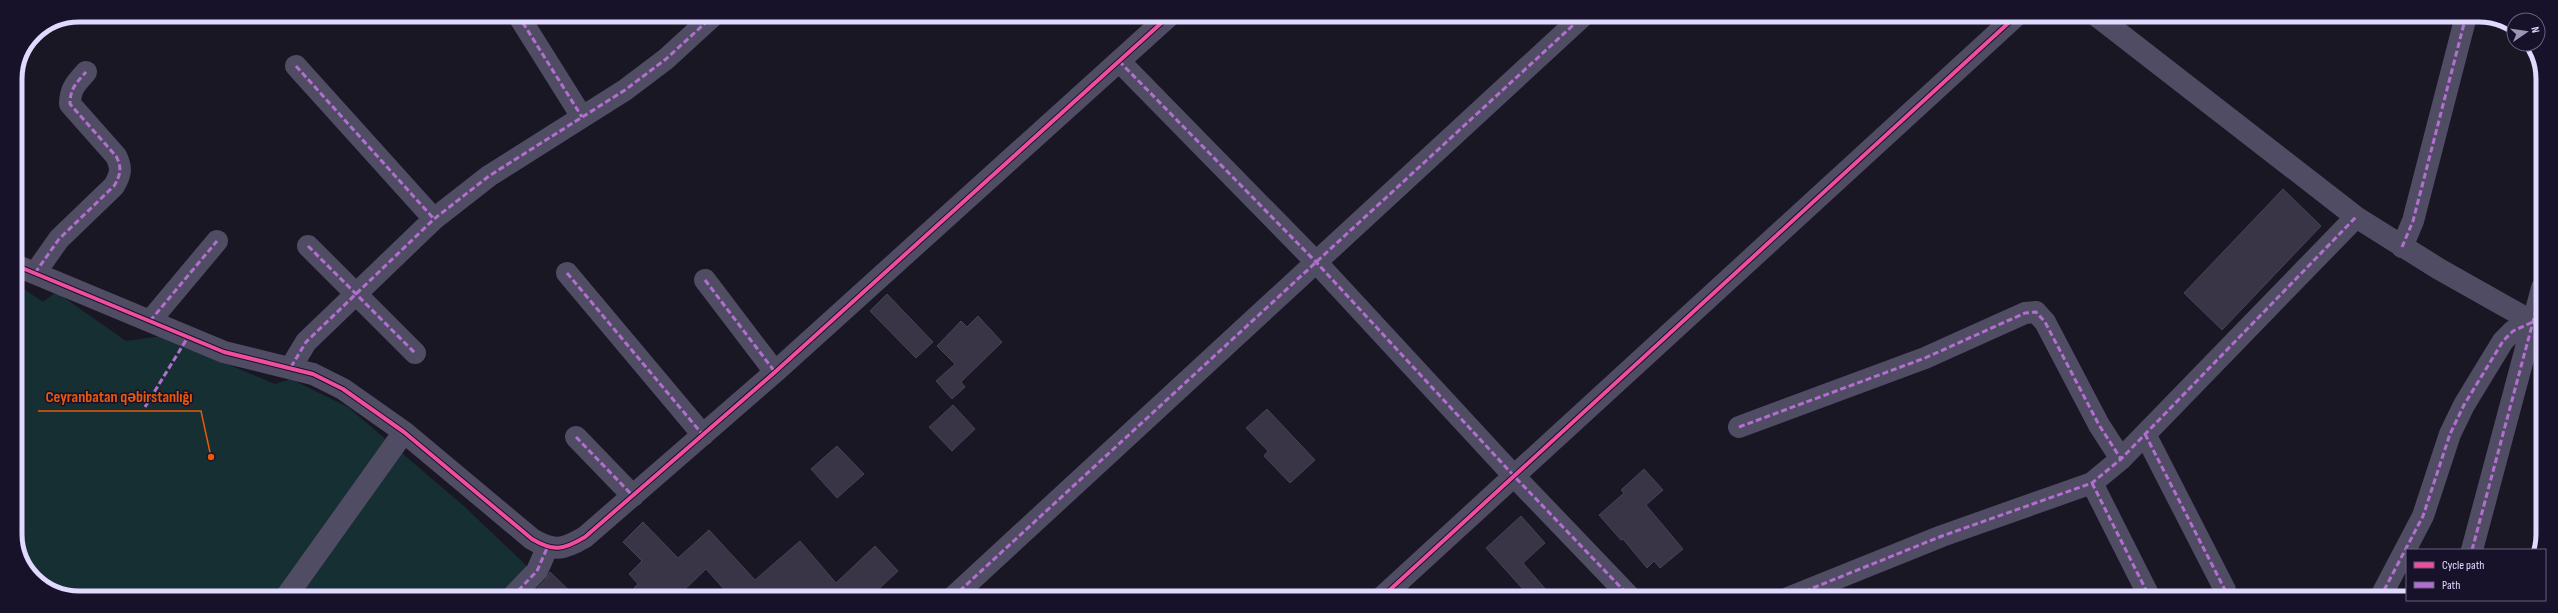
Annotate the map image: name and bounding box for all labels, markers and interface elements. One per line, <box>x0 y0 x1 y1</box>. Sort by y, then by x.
north arrow <box>2506 12 2546 52</box>
text: N <box>2528 26 2542 34</box>
callout: Ceyranbatan qəbirstanlığı <box>38 383 201 411</box>
text: Ceyranbatan qəbirstanlığı <box>45 388 193 407</box>
legend <box>2406 549 2546 601</box>
text: Cycle path <box>2442 558 2484 573</box>
text: Path <box>2442 578 2460 593</box>

